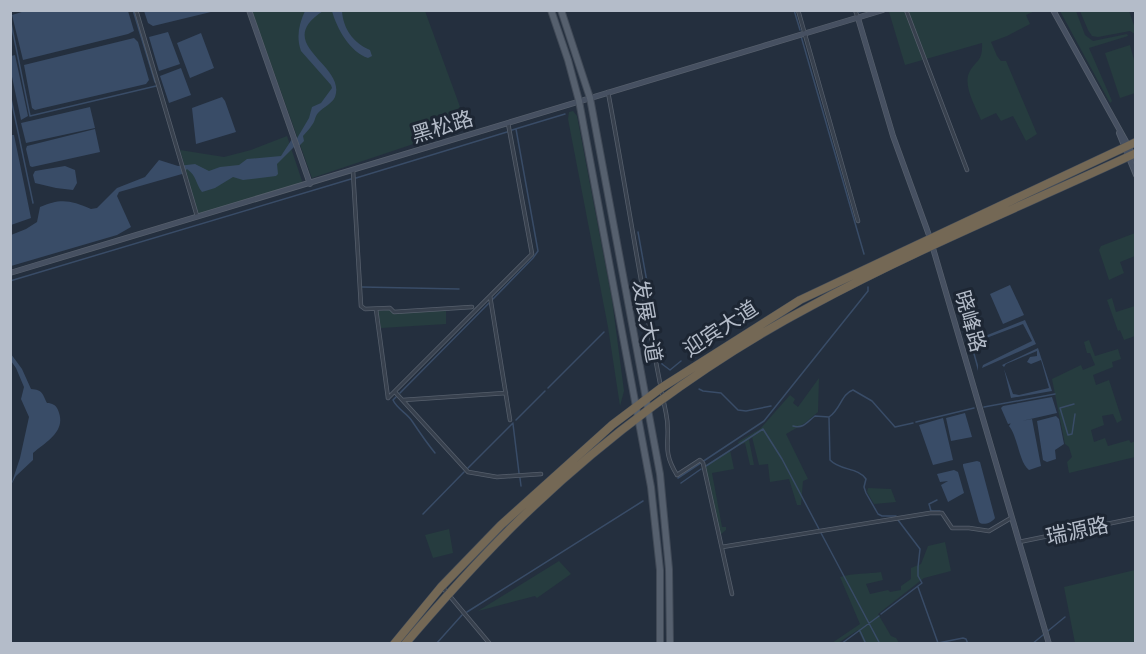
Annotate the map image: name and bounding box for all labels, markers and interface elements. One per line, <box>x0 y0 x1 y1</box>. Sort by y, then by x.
street label: 黑松路 <box>408 103 476 149</box>
street label: 发展大道 <box>627 277 669 365</box>
street label: 晓峰路 <box>949 287 993 355</box>
street label: 迎宾大道 <box>677 293 763 363</box>
street label: 瑞源路 <box>1043 510 1111 550</box>

